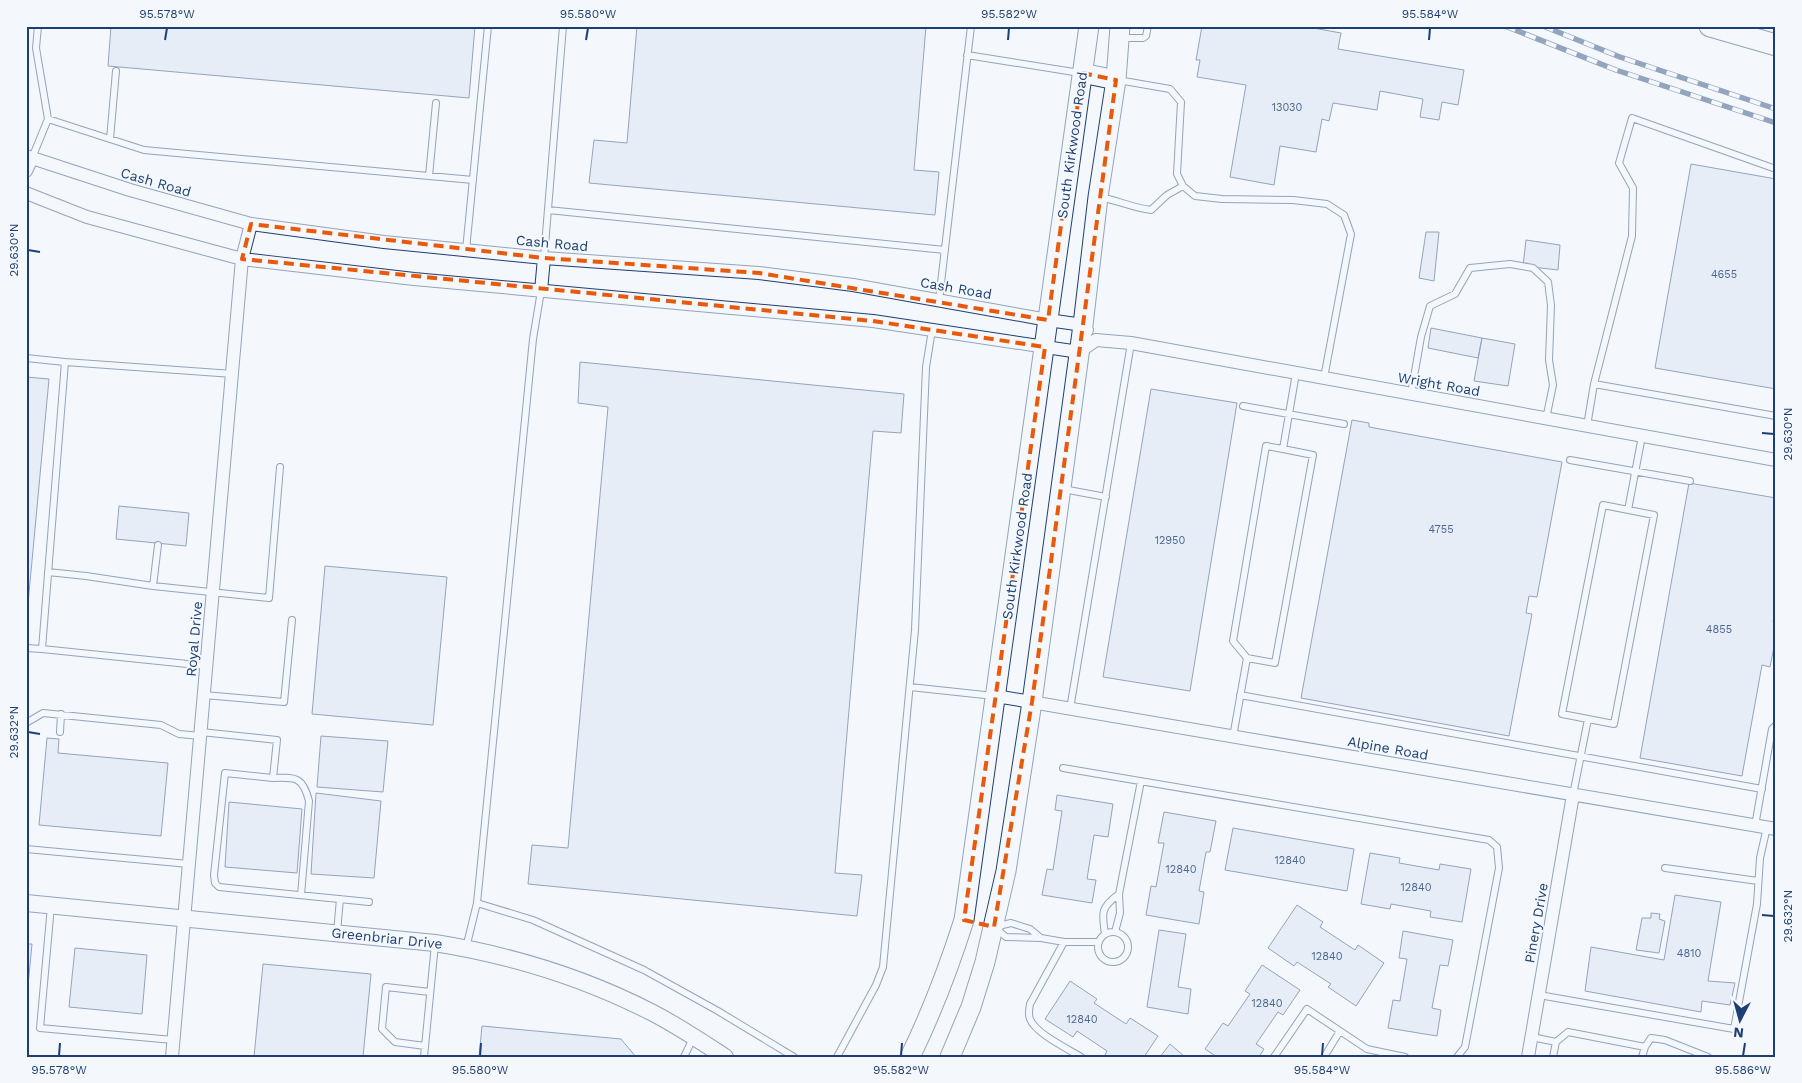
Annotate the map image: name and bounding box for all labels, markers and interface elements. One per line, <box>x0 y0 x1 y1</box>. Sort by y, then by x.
text: 95.578°W <box>139 7 195 21</box>
text: 95.580°W <box>560 7 617 21</box>
text: 95.582°W <box>981 7 1037 21</box>
text: 95.584°W <box>1402 7 1459 21</box>
street label: South Kirkwood Road <box>1054 71 1090 219</box>
house number: 13030 <box>1272 101 1302 114</box>
street label: Cash Road <box>119 164 193 200</box>
text: 29.630°N <box>7 223 21 277</box>
street label: Cash Road <box>515 232 589 254</box>
house number: 4655 <box>1711 268 1737 281</box>
street label: Cash Road <box>919 274 993 302</box>
street label: Wright Road <box>1397 369 1481 399</box>
text: 29.630°N <box>1781 407 1795 461</box>
street label: South Kirkwood Road <box>999 472 1035 620</box>
house number: 4755 <box>1428 523 1454 536</box>
house number: 12950 <box>1155 534 1186 547</box>
street label: Royal Drive <box>183 601 205 677</box>
house number: 4855 <box>1706 623 1732 636</box>
text: 29.632°N <box>7 706 21 758</box>
street label: Alpine Road <box>1346 733 1430 763</box>
house number: 12840 <box>1274 854 1306 867</box>
house number: 12840 <box>1165 863 1197 876</box>
house number: 12840 <box>1400 881 1432 894</box>
street label: Pinery Drive <box>1521 882 1551 964</box>
text: 29.632°N <box>1781 890 1795 942</box>
street label: Greenbriar Drive <box>331 924 443 952</box>
house number: 4810 <box>1677 947 1701 960</box>
house number: 12840 <box>1311 950 1343 963</box>
north arrow <box>1714 996 1764 1046</box>
house number: 12840 <box>1251 997 1283 1010</box>
house number: 12840 <box>1066 1013 1098 1026</box>
text: N <box>1733 1024 1745 1041</box>
text: 95.578°W <box>31 1063 87 1077</box>
text: 95.580°W <box>452 1063 509 1077</box>
text: 95.582°W <box>873 1063 929 1077</box>
text: 95.584°W <box>1294 1063 1351 1077</box>
text: 95.586°W <box>1715 1063 1772 1077</box>

